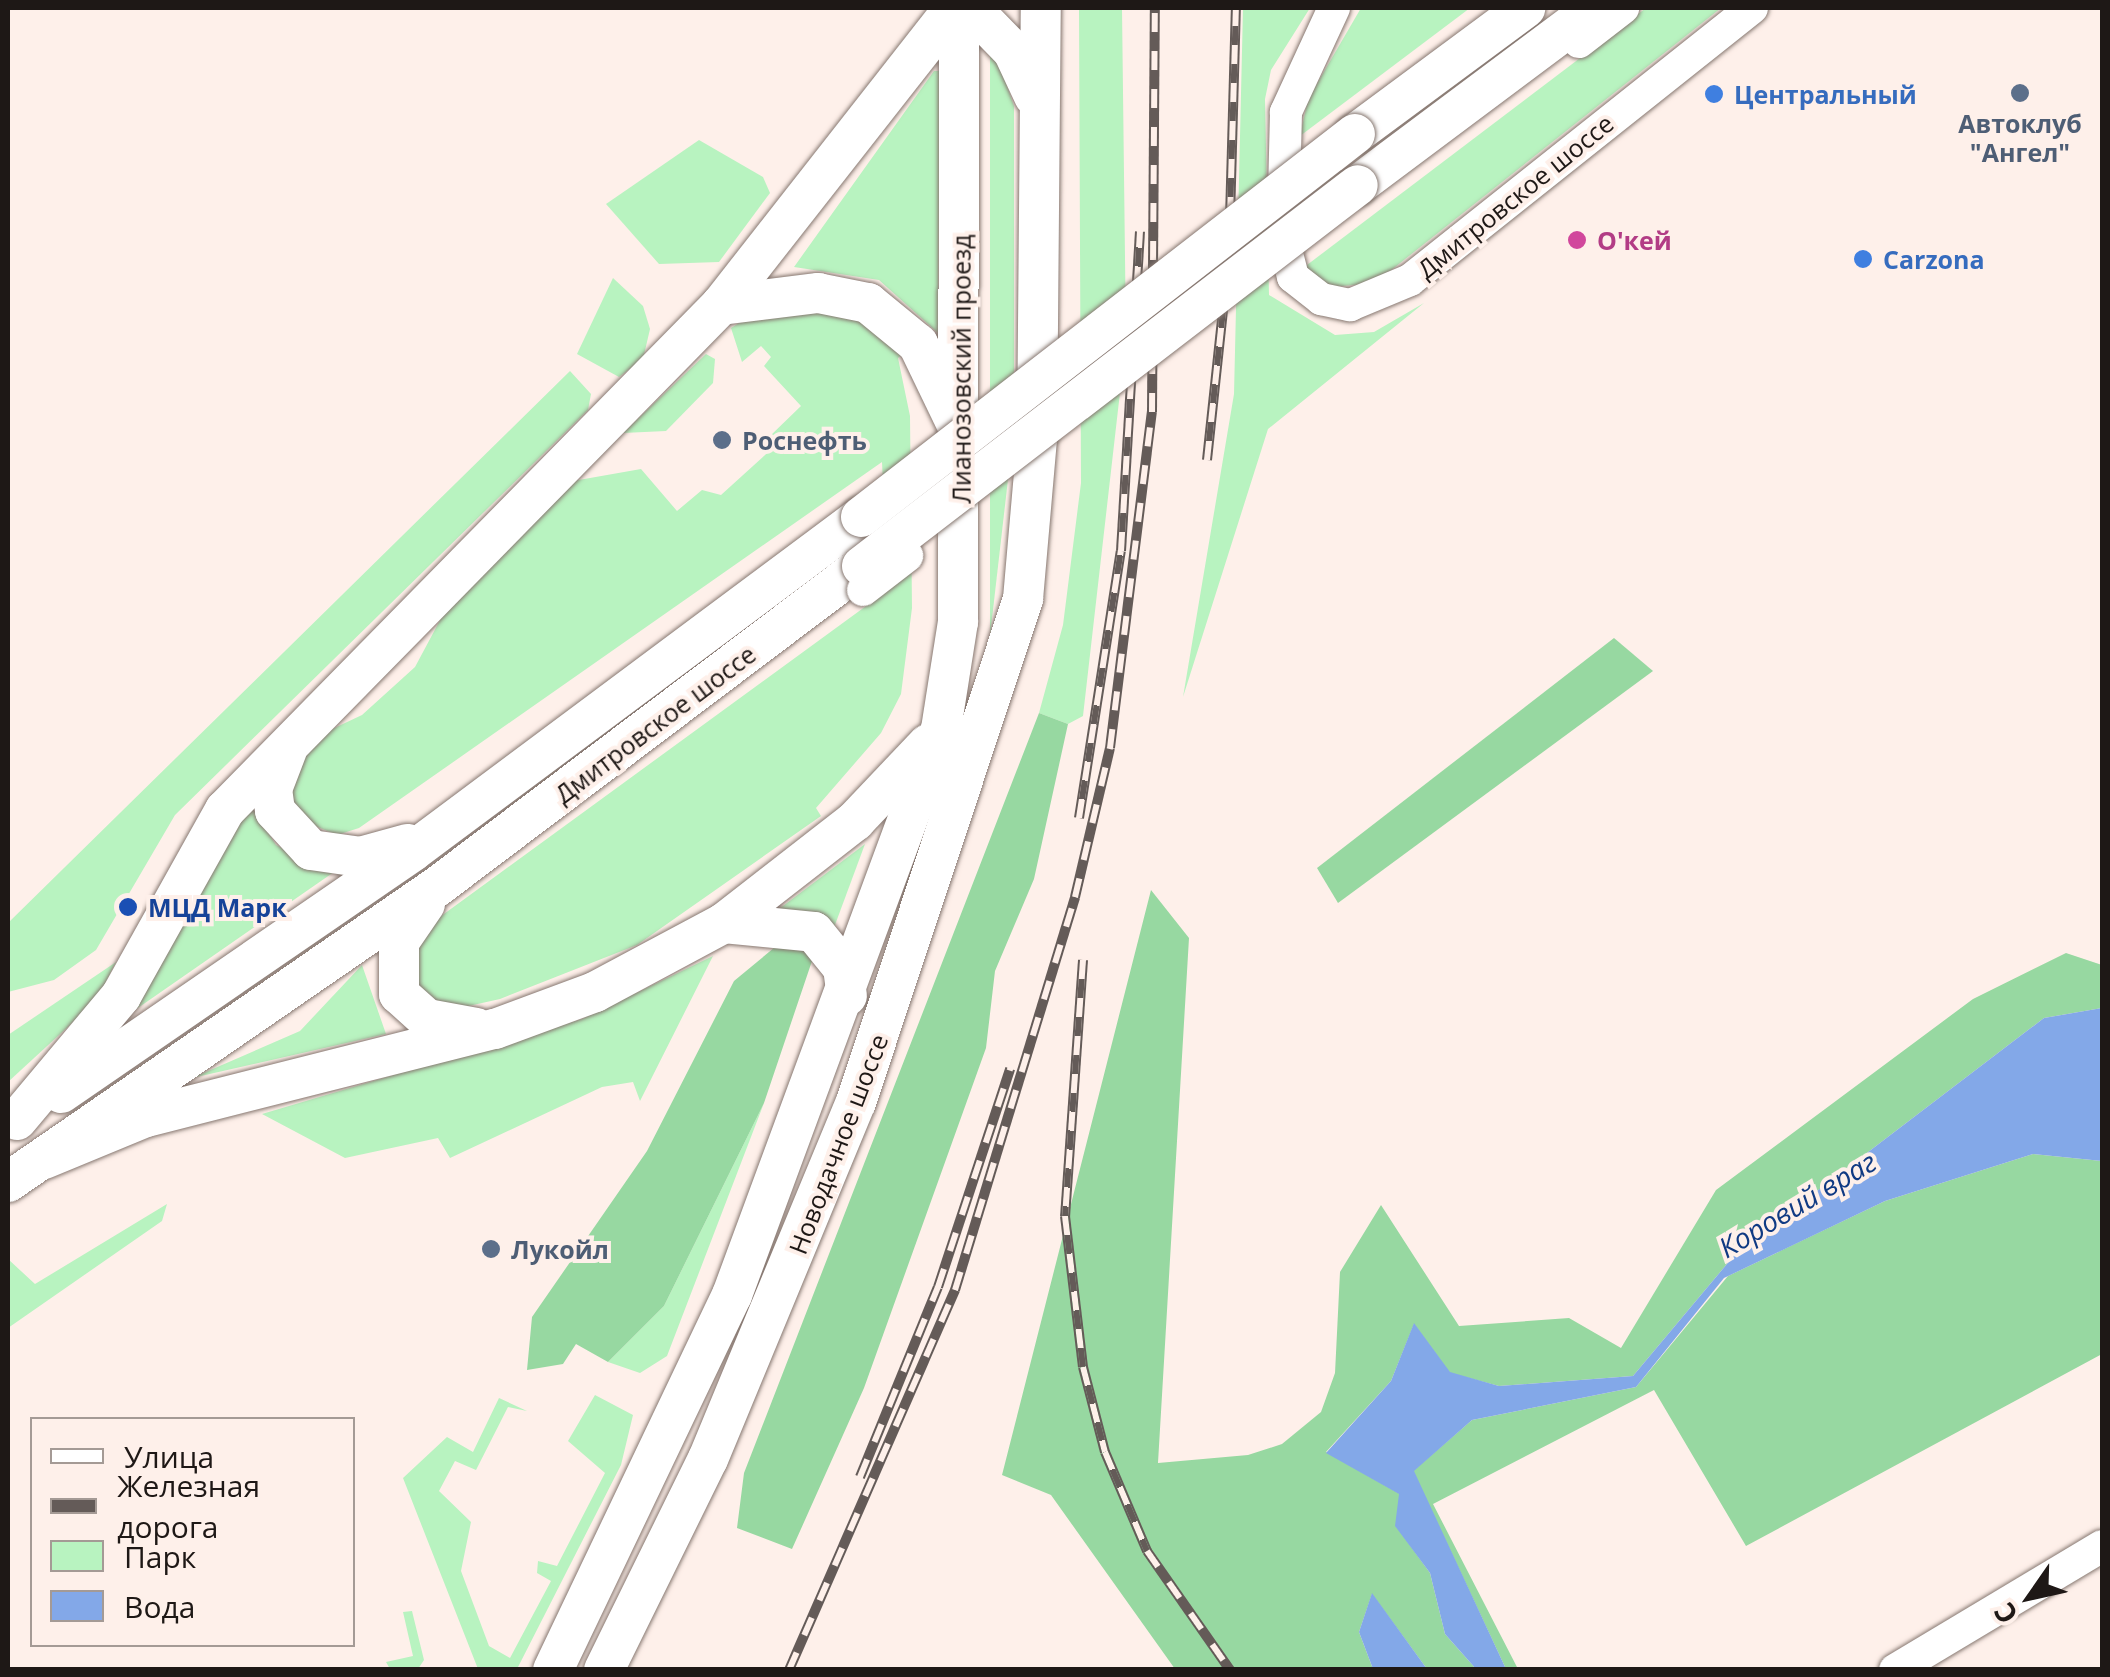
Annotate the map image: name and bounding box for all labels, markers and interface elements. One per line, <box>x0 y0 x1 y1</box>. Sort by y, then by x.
place label: Центральный <box>1734 79 1917 109</box>
marker: Автоклуб "Ангел" <box>2009 82 2031 104</box>
marker: Центральный <box>1703 83 1725 105</box>
street label: Дмитровское шоссе <box>1411 108 1619 284</box>
place label: Автоклуб "Ангел" <box>1958 109 2082 168</box>
place label: О'кей <box>1597 225 1672 255</box>
marker: О'кей <box>1566 229 1588 251</box>
street label: Лианозовский проезд <box>946 234 976 504</box>
place label: Carzona <box>1883 244 1985 274</box>
marker: Carzona <box>1852 248 1874 270</box>
place label: Роснефть <box>742 425 867 455</box>
marker: Роснефть <box>711 429 733 451</box>
street label: Дмитровское шоссе <box>549 639 761 809</box>
place label: МЦД Марк <box>148 892 287 922</box>
marker: МЦД Марк <box>117 896 139 918</box>
street label: Новодачное шоссе <box>782 1030 894 1258</box>
water label: Коровий враг <box>1712 1144 1882 1264</box>
place label: Лукойл <box>511 1234 609 1264</box>
marker: Лукойл <box>480 1238 502 1260</box>
legend <box>30 1417 355 1647</box>
text: Улица <box>124 1436 214 1477</box>
text: Железная дорога <box>117 1465 260 1547</box>
text: Парк <box>124 1536 196 1577</box>
north arrow <box>1980 1547 2080 1647</box>
text: Вода <box>124 1586 195 1627</box>
text: С <box>1984 1596 2026 1632</box>

